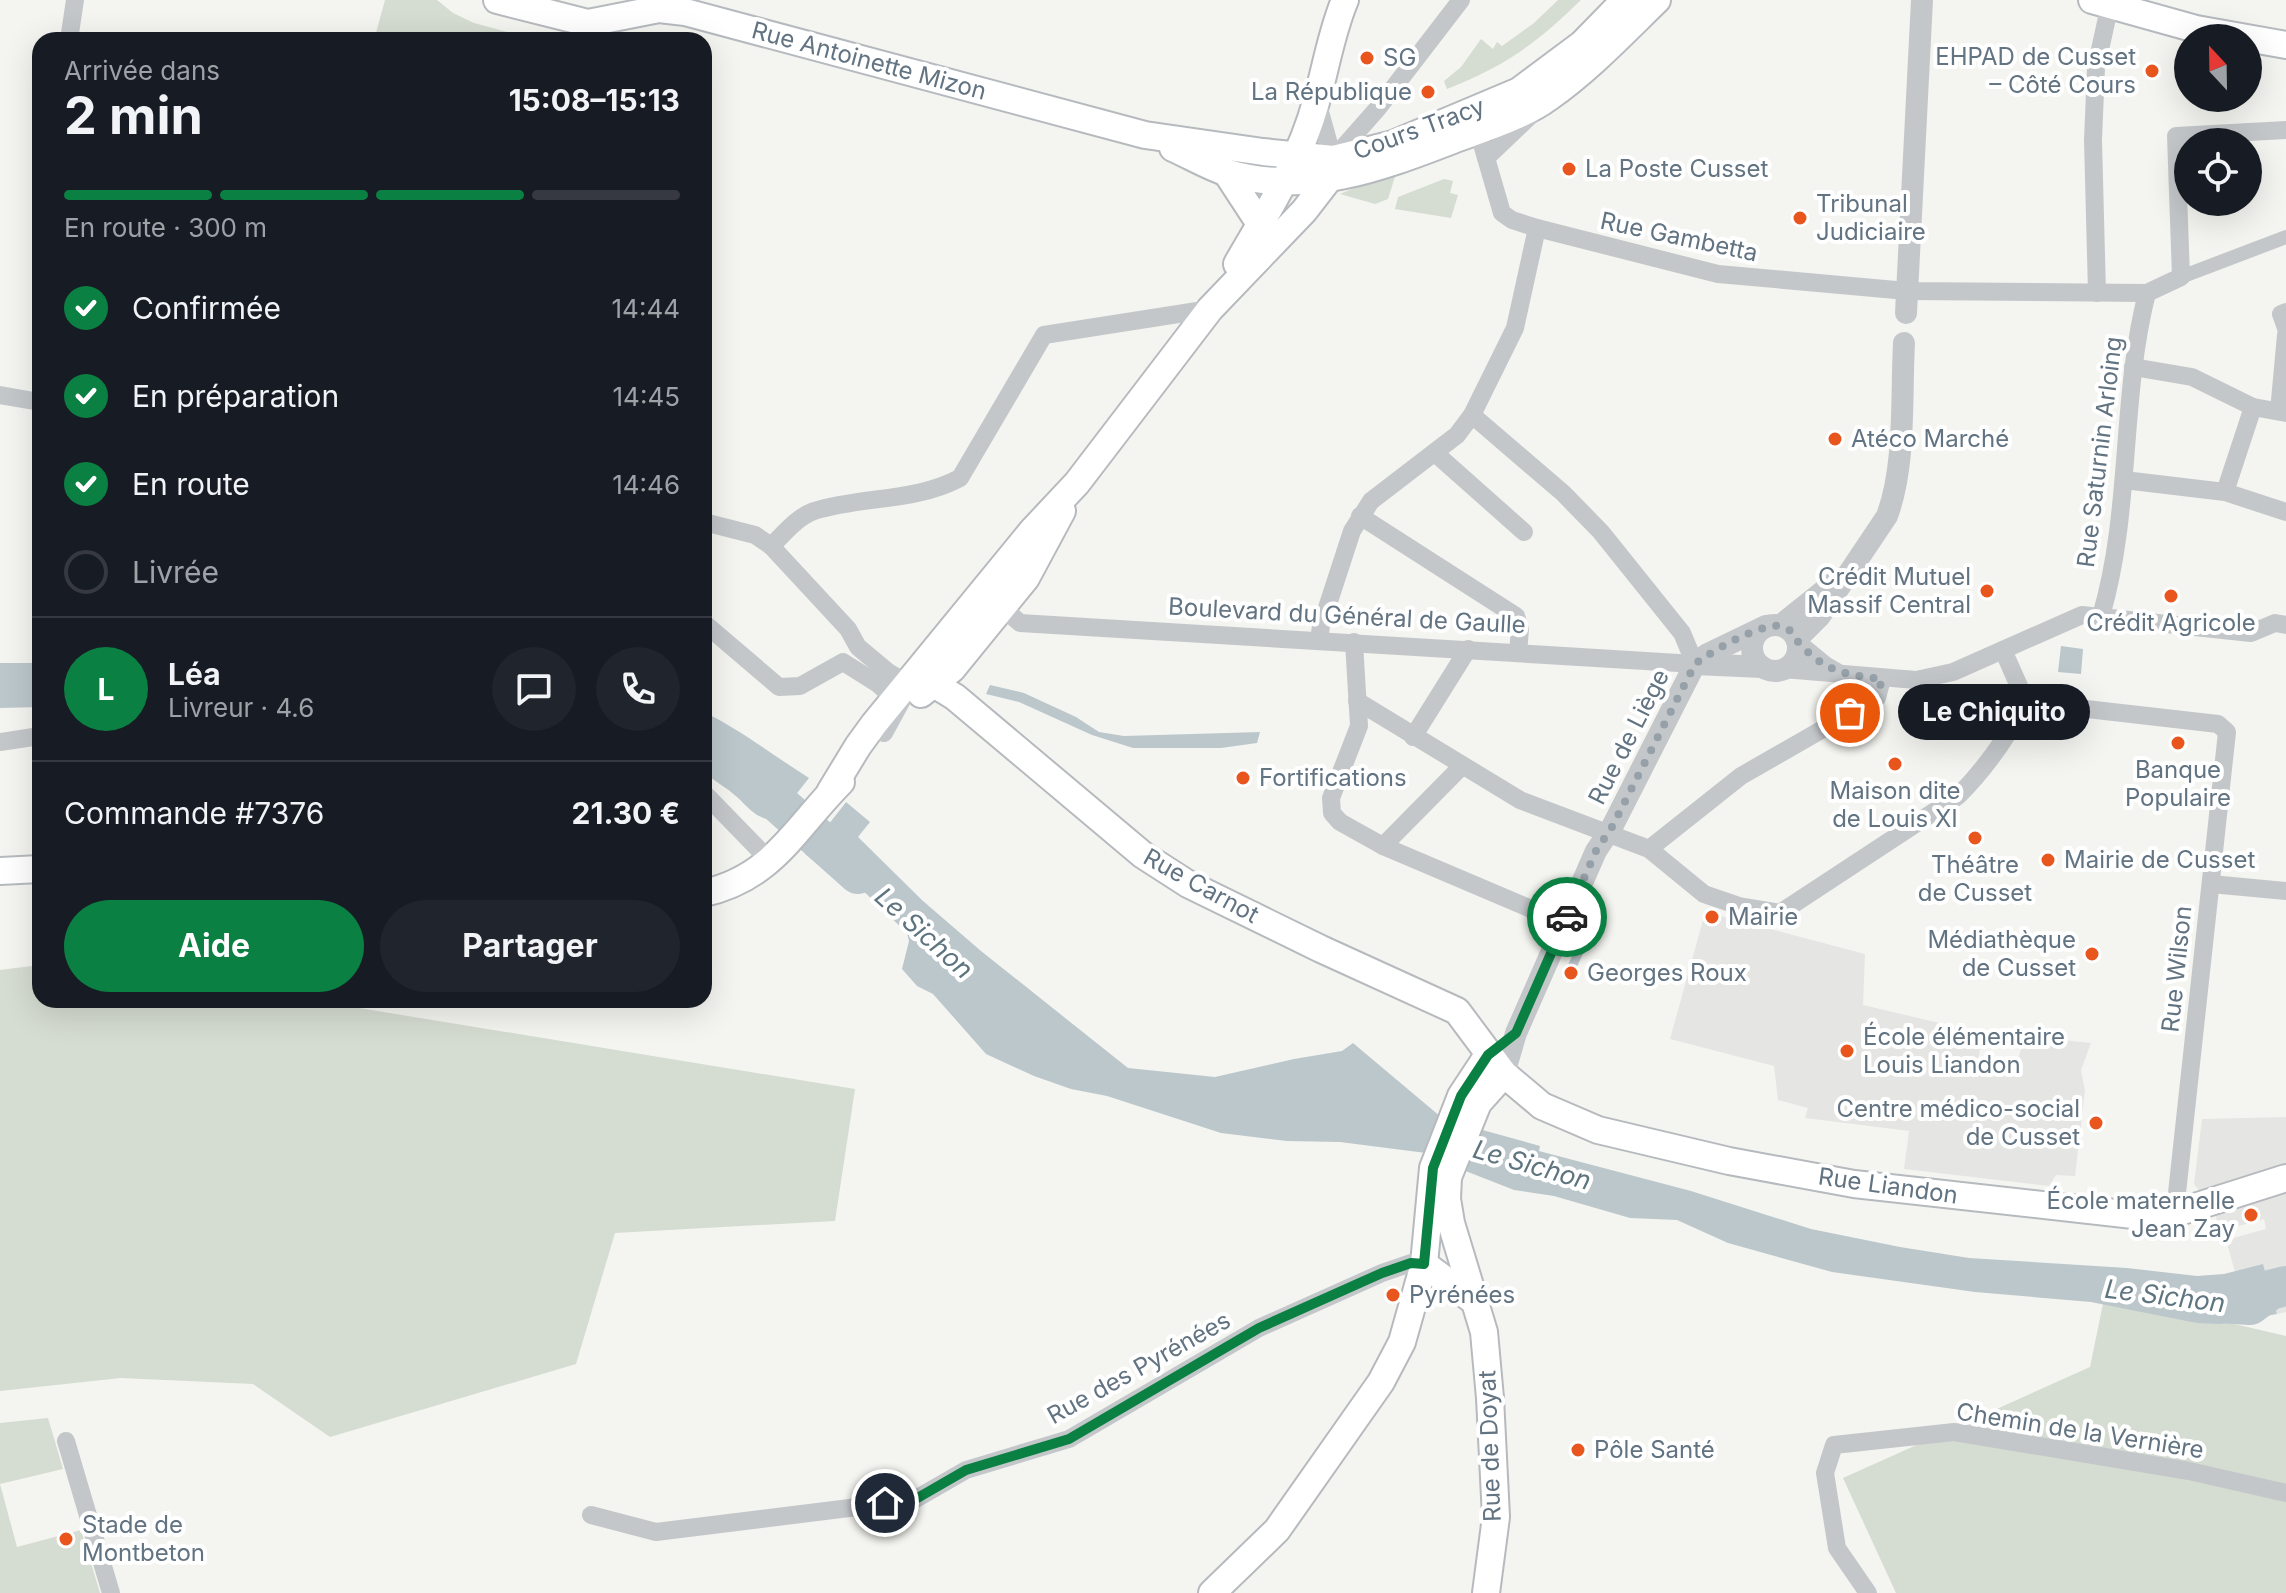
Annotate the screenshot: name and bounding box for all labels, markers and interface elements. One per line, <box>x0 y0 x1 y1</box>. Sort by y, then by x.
street label: Rue Antoinette Mizon <box>749 15 990 106</box>
north arrow <box>2174 24 2262 112</box>
map controls <box>2174 24 2262 216</box>
place label: EHPAD de Cusset – Côté Cours <box>1935 42 2136 99</box>
place label: SG <box>1383 43 1416 72</box>
marker: SG <box>1358 49 1376 67</box>
text: Arrivée dans <box>64 55 220 86</box>
marker: EHPAD de Cusset – Côté Cours <box>2143 62 2161 80</box>
place label: La République <box>1251 77 1412 106</box>
text: 15:08–15:13 <box>509 82 680 118</box>
marker: La République <box>1419 83 1437 101</box>
text: 2 min <box>64 84 203 147</box>
street label: Cours Tracy <box>1349 91 1489 166</box>
button: locate <box>2174 128 2262 216</box>
place label: La Poste Cusset <box>1585 154 1768 183</box>
marker: La Poste Cusset <box>1560 160 1578 178</box>
place label: Tribunal Judiciaire <box>1816 189 1926 246</box>
street label: Rue Gambetta <box>1598 206 1760 267</box>
marker: Tribunal Judiciaire <box>1791 209 1809 227</box>
text: En route · 300 m <box>64 212 267 243</box>
icon: check <box>64 286 108 330</box>
text: Confirmée <box>132 290 281 326</box>
text: 14:44 <box>612 293 680 324</box>
street label: Rue Saturnin Arloing <box>2071 335 2128 569</box>
icon: check <box>64 374 108 418</box>
text: En préparation <box>132 378 339 414</box>
text: 14:45 <box>613 381 680 412</box>
place label: Atéco Marché <box>1851 424 2009 453</box>
marker: Atéco Marché <box>1826 430 1844 448</box>
icon: check <box>64 462 108 506</box>
text: En route <box>132 466 250 502</box>
text: 14:46 <box>612 469 680 500</box>
text: Livrée <box>132 554 219 590</box>
place label: Crédit Mutuel Massif Central <box>1807 562 1971 619</box>
marker: Crédit Mutuel Massif Central <box>1978 582 1996 600</box>
marker: Crédit Agricole <box>2162 587 2180 605</box>
street label: Boulevard du Général de Gaulle <box>1168 592 1527 639</box>
place label: Crédit Agricole <box>2086 608 2256 637</box>
button: chat <box>492 647 576 731</box>
button: phone <box>596 647 680 731</box>
text: Léa <box>168 656 221 692</box>
street label: Rue de Liège <box>1582 664 1675 809</box>
text: L <box>98 671 114 707</box>
pin <box>1816 679 1884 747</box>
callout: Le Chiquito <box>1898 685 2090 741</box>
icon: bag <box>1828 691 1872 735</box>
text: Livreur · 4.6 <box>168 692 314 723</box>
text: Le Chiquito <box>1922 696 2066 727</box>
marker: Banque Populaire <box>2169 734 2187 752</box>
marker: Maison dite de Louis XI <box>1886 755 1904 773</box>
place label: Banque Populaire <box>2125 755 2231 812</box>
place label: Fortifications <box>1259 763 1407 792</box>
marker: Fortifications <box>1234 769 1252 787</box>
place label: Maison dite de Louis XI <box>1829 776 1961 833</box>
text: Commande #7376 <box>64 795 324 831</box>
text: 21.30 € <box>572 795 680 831</box>
marker: Théâtre de Cusset <box>1966 829 1984 847</box>
street label: Rue Carnot <box>1139 842 1264 929</box>
place label: Mairie de Cusset <box>2064 845 2255 874</box>
place label: Théâtre de Cusset <box>1918 850 2032 907</box>
marker: Mairie de Cusset <box>2039 851 2057 869</box>
courier <box>1527 877 1607 957</box>
water label: Le Sichon <box>869 881 980 985</box>
icon: car <box>1545 895 1589 939</box>
button: Aide <box>64 900 364 992</box>
button: Partager <box>380 900 680 992</box>
place label: Mairie <box>1728 902 1798 931</box>
street label: Rue Wilson <box>2155 904 2198 1034</box>
marker: Mairie <box>1703 908 1721 926</box>
place label: Médiathèque de Cusset <box>1927 925 2076 982</box>
marker: Médiathèque de Cusset <box>2083 945 2101 963</box>
place label: Georges Roux <box>1587 958 1747 987</box>
marker: Georges Roux <box>1562 964 1580 982</box>
place label: École élémentaire Louis Liandon <box>1863 1021 2065 1079</box>
marker: École élémentaire Louis Liandon <box>1838 1042 1856 1060</box>
place label: Centre médico-social de Cusset <box>1837 1094 2080 1151</box>
marker: Centre médico-social de Cusset <box>2087 1114 2105 1132</box>
water label: Le Sichon <box>1470 1133 1595 1196</box>
street label: Rue Liandon <box>1816 1161 1960 1210</box>
place label: École maternelle Jean Zay <box>2047 1185 2235 1243</box>
marker: École maternelle Jean Zay <box>2242 1206 2260 1224</box>
water label: Le Sichon <box>2103 1273 2227 1318</box>
place label: Pyrénées <box>1409 1280 1515 1309</box>
marker: Pyrénées <box>1384 1286 1402 1304</box>
street label: Rue des Pyrénées <box>1042 1305 1235 1430</box>
street label: Rue de Doyat <box>1472 1370 1507 1522</box>
street label: Chemin de la Vernière <box>1954 1397 2206 1464</box>
place label: Pôle Santé <box>1594 1435 1715 1464</box>
marker: Pôle Santé <box>1569 1441 1587 1459</box>
pin <box>851 1469 919 1537</box>
icon: home <box>863 1481 907 1525</box>
place label: Stade de Montbeton <box>82 1510 205 1567</box>
marker: Stade de Montbeton <box>57 1530 75 1548</box>

